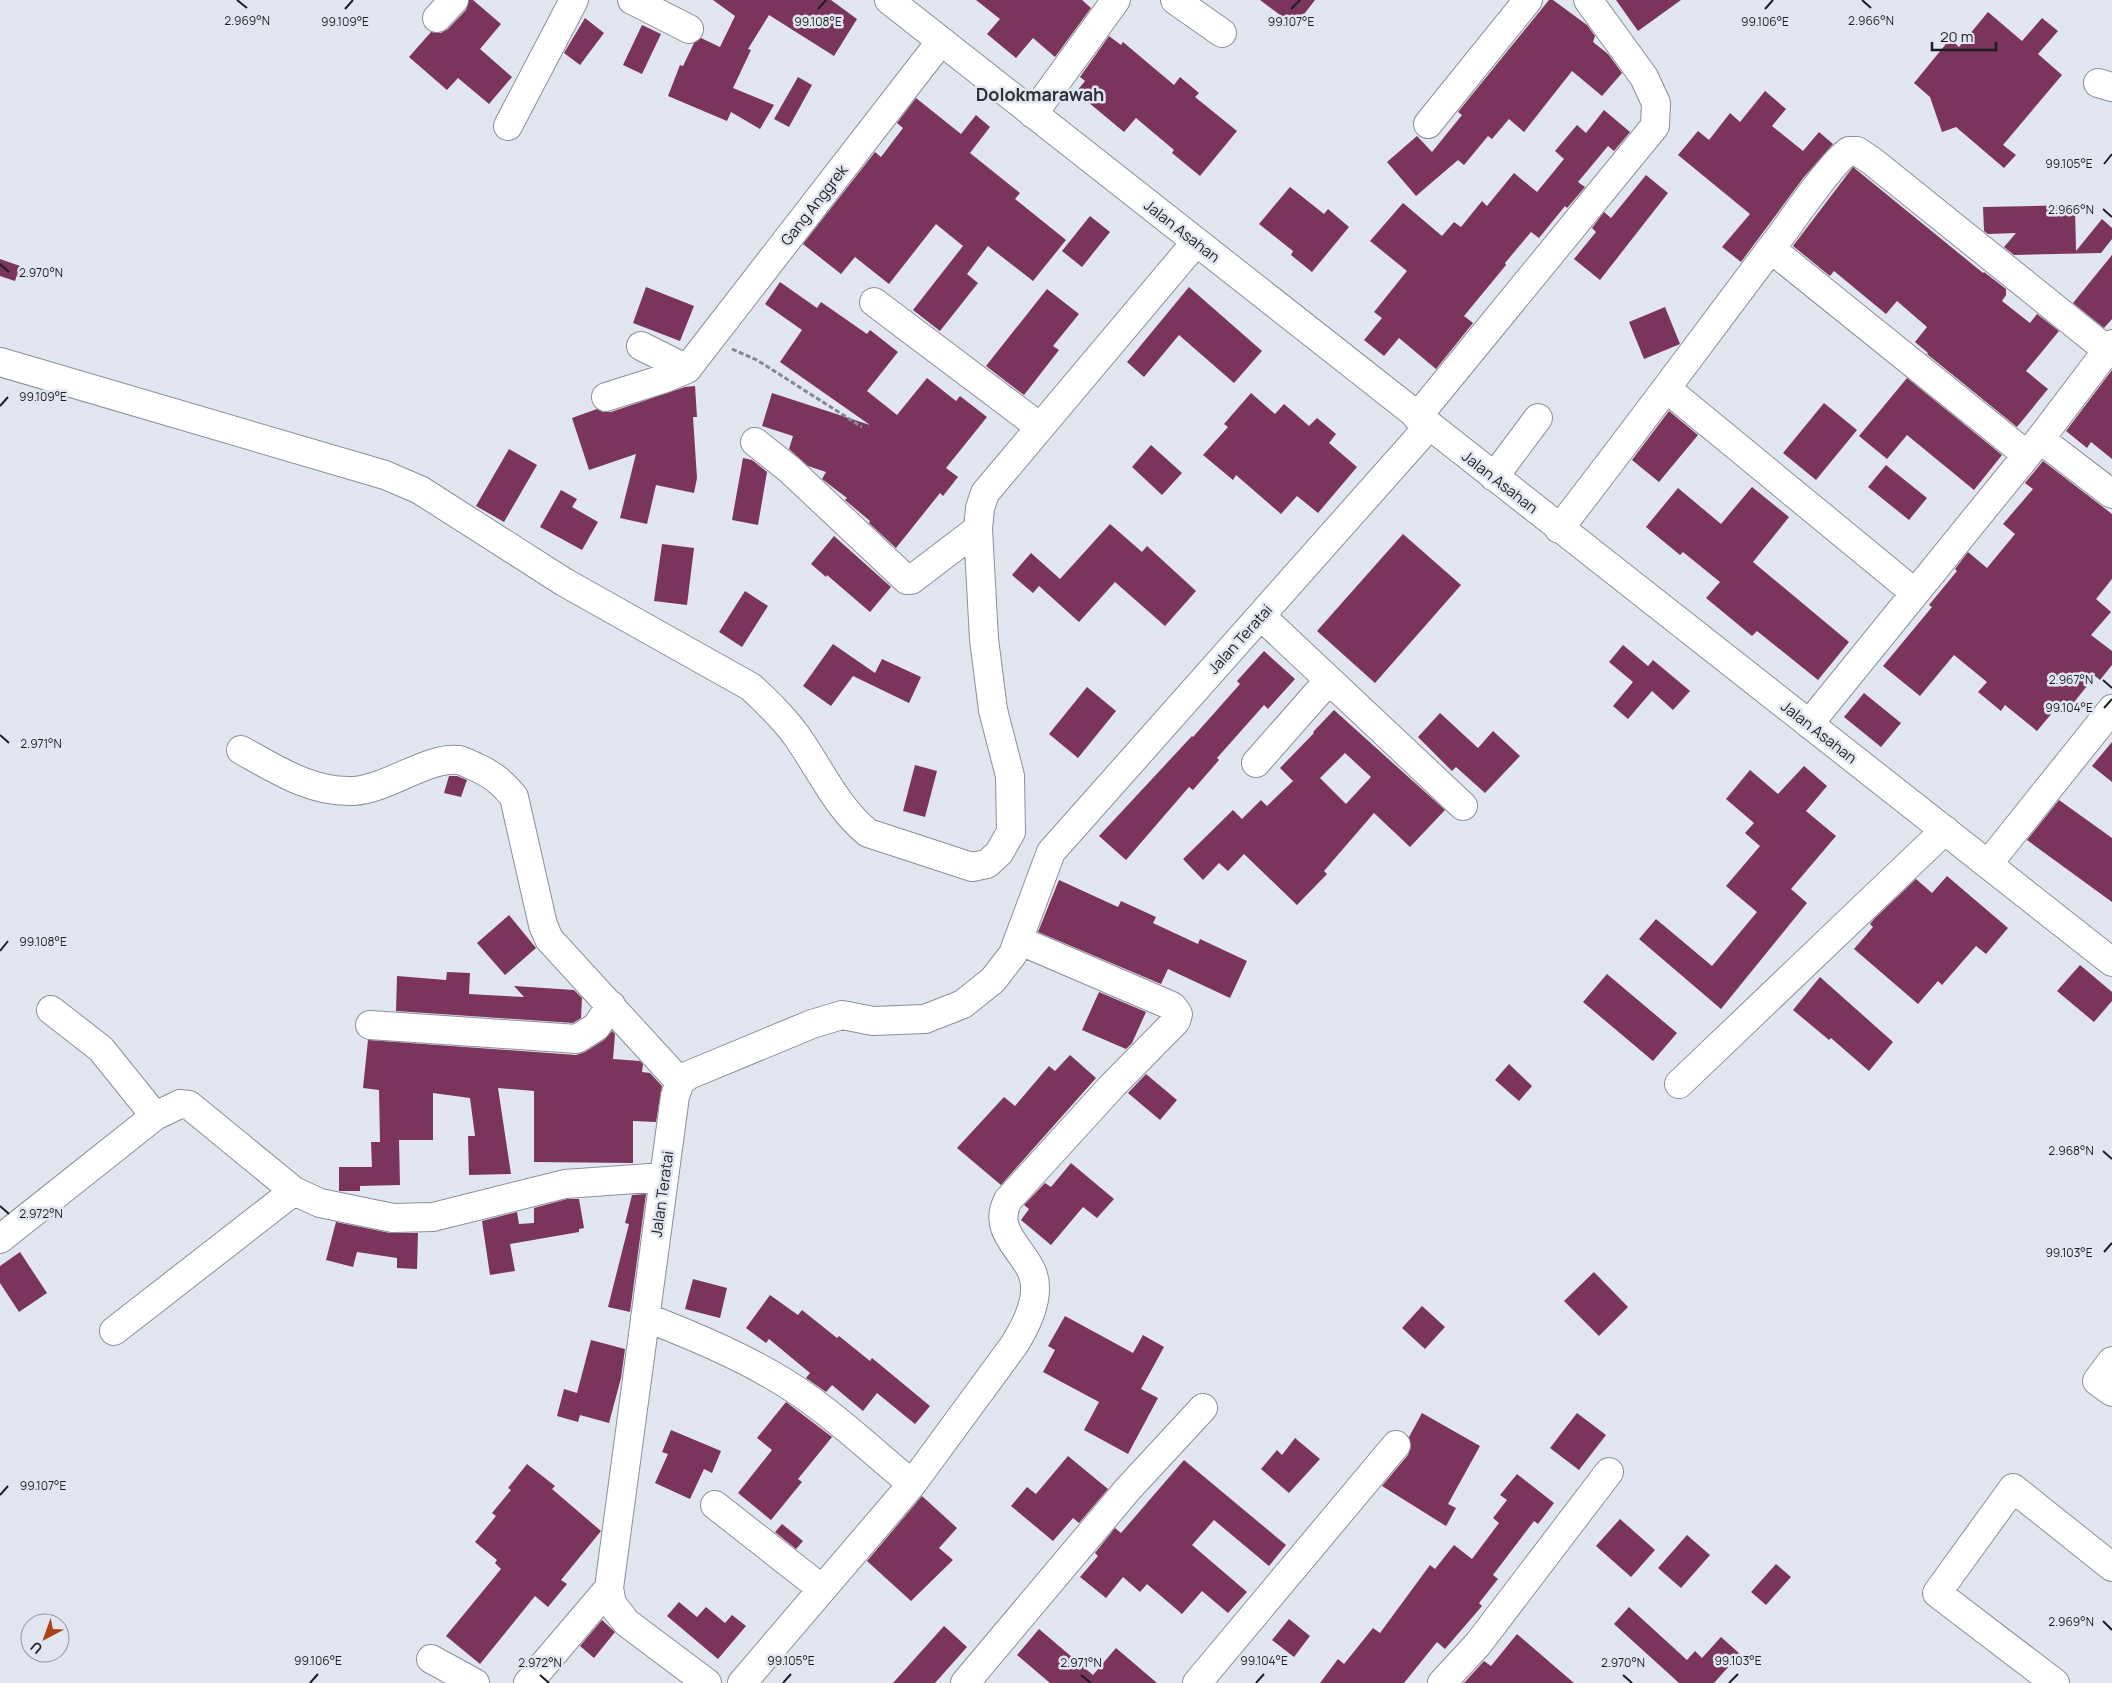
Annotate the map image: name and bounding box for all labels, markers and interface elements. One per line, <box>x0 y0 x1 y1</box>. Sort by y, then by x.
text: 2.969°N <box>224 12 270 29</box>
text: 2.966°N <box>1848 12 1894 29</box>
text: 99.109°E <box>321 13 369 30</box>
text: 99.108°E <box>794 13 842 30</box>
text: 99.107°E <box>1268 13 1314 30</box>
text: 99.106°E <box>1741 13 1789 30</box>
scale bar <box>1932 20 1996 52</box>
text: 20 m <box>1940 26 1973 47</box>
district label: Dolokmarawah <box>976 82 1104 106</box>
text: 99.105°E <box>2045 155 2093 172</box>
street label: Gang Anggrek <box>776 160 853 250</box>
street label: Jalan Asahan <box>1140 195 1224 267</box>
text: 2.966°N <box>2048 201 2094 218</box>
text: 2.970°N <box>19 264 63 281</box>
text: 99.109°E <box>19 388 67 405</box>
street label: Jalan Asahan <box>1458 446 1542 518</box>
street label: Jalan Teratai <box>1203 600 1277 678</box>
text: 2.967°N <box>2049 671 2093 688</box>
street label: Jalan Asahan <box>1777 696 1861 768</box>
text: 99.104°E <box>2045 699 2093 716</box>
text: 2.971°N <box>20 735 62 752</box>
text: 99.108°E <box>19 933 67 950</box>
text: 2.968°N <box>2048 1142 2094 1159</box>
street label: Jalan Teratai <box>646 1150 678 1238</box>
text: 2.972°N <box>19 1205 63 1222</box>
text: 99.103°E <box>2045 1244 2093 1261</box>
text: 99.107°E <box>20 1477 66 1494</box>
north arrow <box>20 1613 70 1663</box>
text: 2.969°N <box>2048 1613 2094 1630</box>
text: U <box>26 1638 46 1659</box>
text: 99.106°E <box>294 1652 342 1669</box>
text: 99.105°E <box>767 1652 815 1669</box>
text: 99.104°E <box>1240 1652 1288 1669</box>
text: 99.103°E <box>1714 1652 1762 1669</box>
text: 2.972°N <box>518 1654 562 1671</box>
text: 2.971°N <box>1060 1654 1102 1671</box>
text: 2.970°N <box>1601 1654 1645 1671</box>

